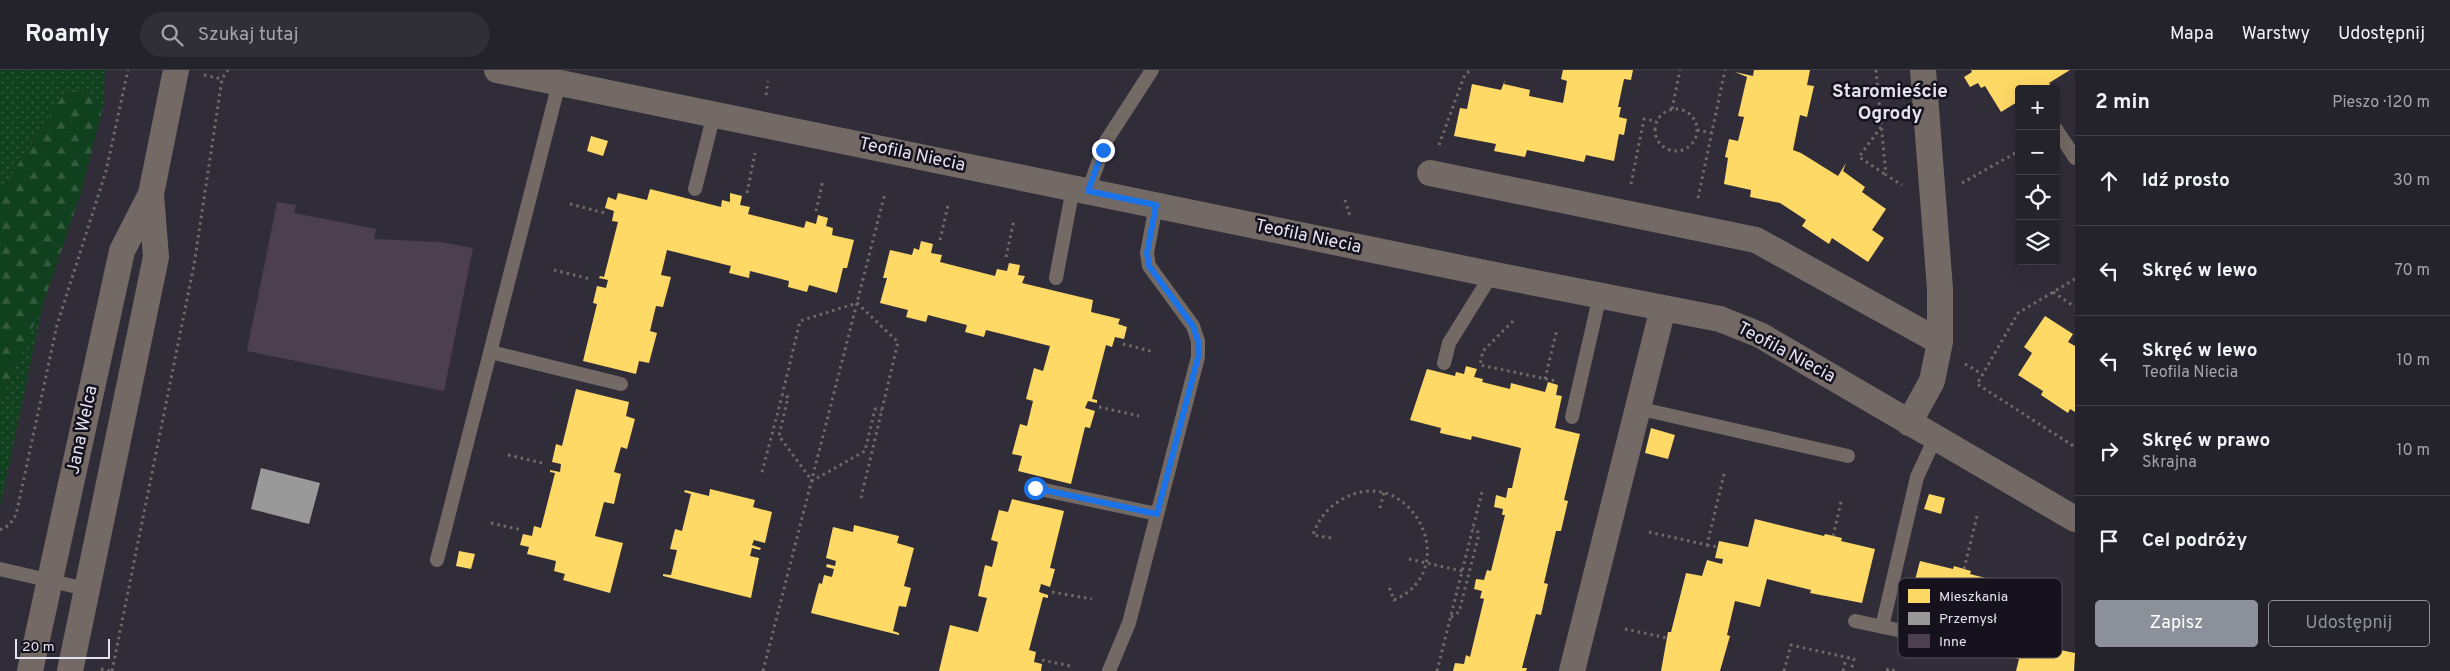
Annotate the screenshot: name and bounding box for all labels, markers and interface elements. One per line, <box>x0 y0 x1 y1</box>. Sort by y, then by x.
search box <box>140 12 490 57</box>
text: Roamly <box>25 20 110 50</box>
icon: search <box>158 21 186 49</box>
text: Szukaj tutaj <box>198 23 299 47</box>
text: Mapa <box>2170 23 2214 46</box>
text: Warstwy <box>2242 23 2310 46</box>
text: Udostępnij <box>2338 23 2425 46</box>
district label: Staromieście Ogrody <box>1832 80 1948 126</box>
map controls <box>2015 85 2060 265</box>
button: + <box>2015 85 2060 130</box>
text: 2 min <box>2095 89 2150 116</box>
text: Pieszo · 120 m <box>2332 93 2430 113</box>
button: − <box>2015 130 2060 175</box>
street label: Teofila Niecia <box>857 133 967 177</box>
route end <box>1092 139 1115 162</box>
icon: ahead <box>2095 167 2123 195</box>
text: Idź prosto <box>2142 169 2230 193</box>
text: 30 m <box>2393 171 2430 191</box>
button: locate <box>2015 175 2060 220</box>
street label: Teofila Niecia <box>1253 215 1363 259</box>
button: layers <box>2015 220 2060 265</box>
icon: left <box>2095 257 2123 285</box>
text: Skręć w lewo <box>2142 259 2257 283</box>
text: 70 m <box>2395 261 2430 281</box>
street label: Teofila Niecia <box>1733 317 1839 389</box>
text: Skręć w lewo <box>2142 339 2257 363</box>
icon: left <box>2095 347 2123 375</box>
text: 10 m <box>2396 351 2430 371</box>
text: Teofila Niecia <box>2142 363 2238 383</box>
street label: Jana Welca <box>62 383 104 477</box>
text: Skręć w prawo <box>2142 429 2270 453</box>
icon: right <box>2095 437 2123 465</box>
text: 10 m <box>2396 441 2430 461</box>
text: Skrajna <box>2142 453 2197 473</box>
route start <box>1024 477 1047 500</box>
icon: arrive <box>2095 527 2123 555</box>
text: Cel podróży <box>2142 529 2247 553</box>
legend <box>1898 578 2062 658</box>
text: Mieszkania <box>1939 589 2008 606</box>
button: Zapisz <box>2095 600 2258 647</box>
button: Udostępnij <box>2268 600 2430 647</box>
text: Przemysł <box>1939 611 1997 628</box>
text: Inne <box>1939 634 1967 651</box>
scale bar <box>15 636 110 659</box>
text: 20 m <box>22 639 55 656</box>

